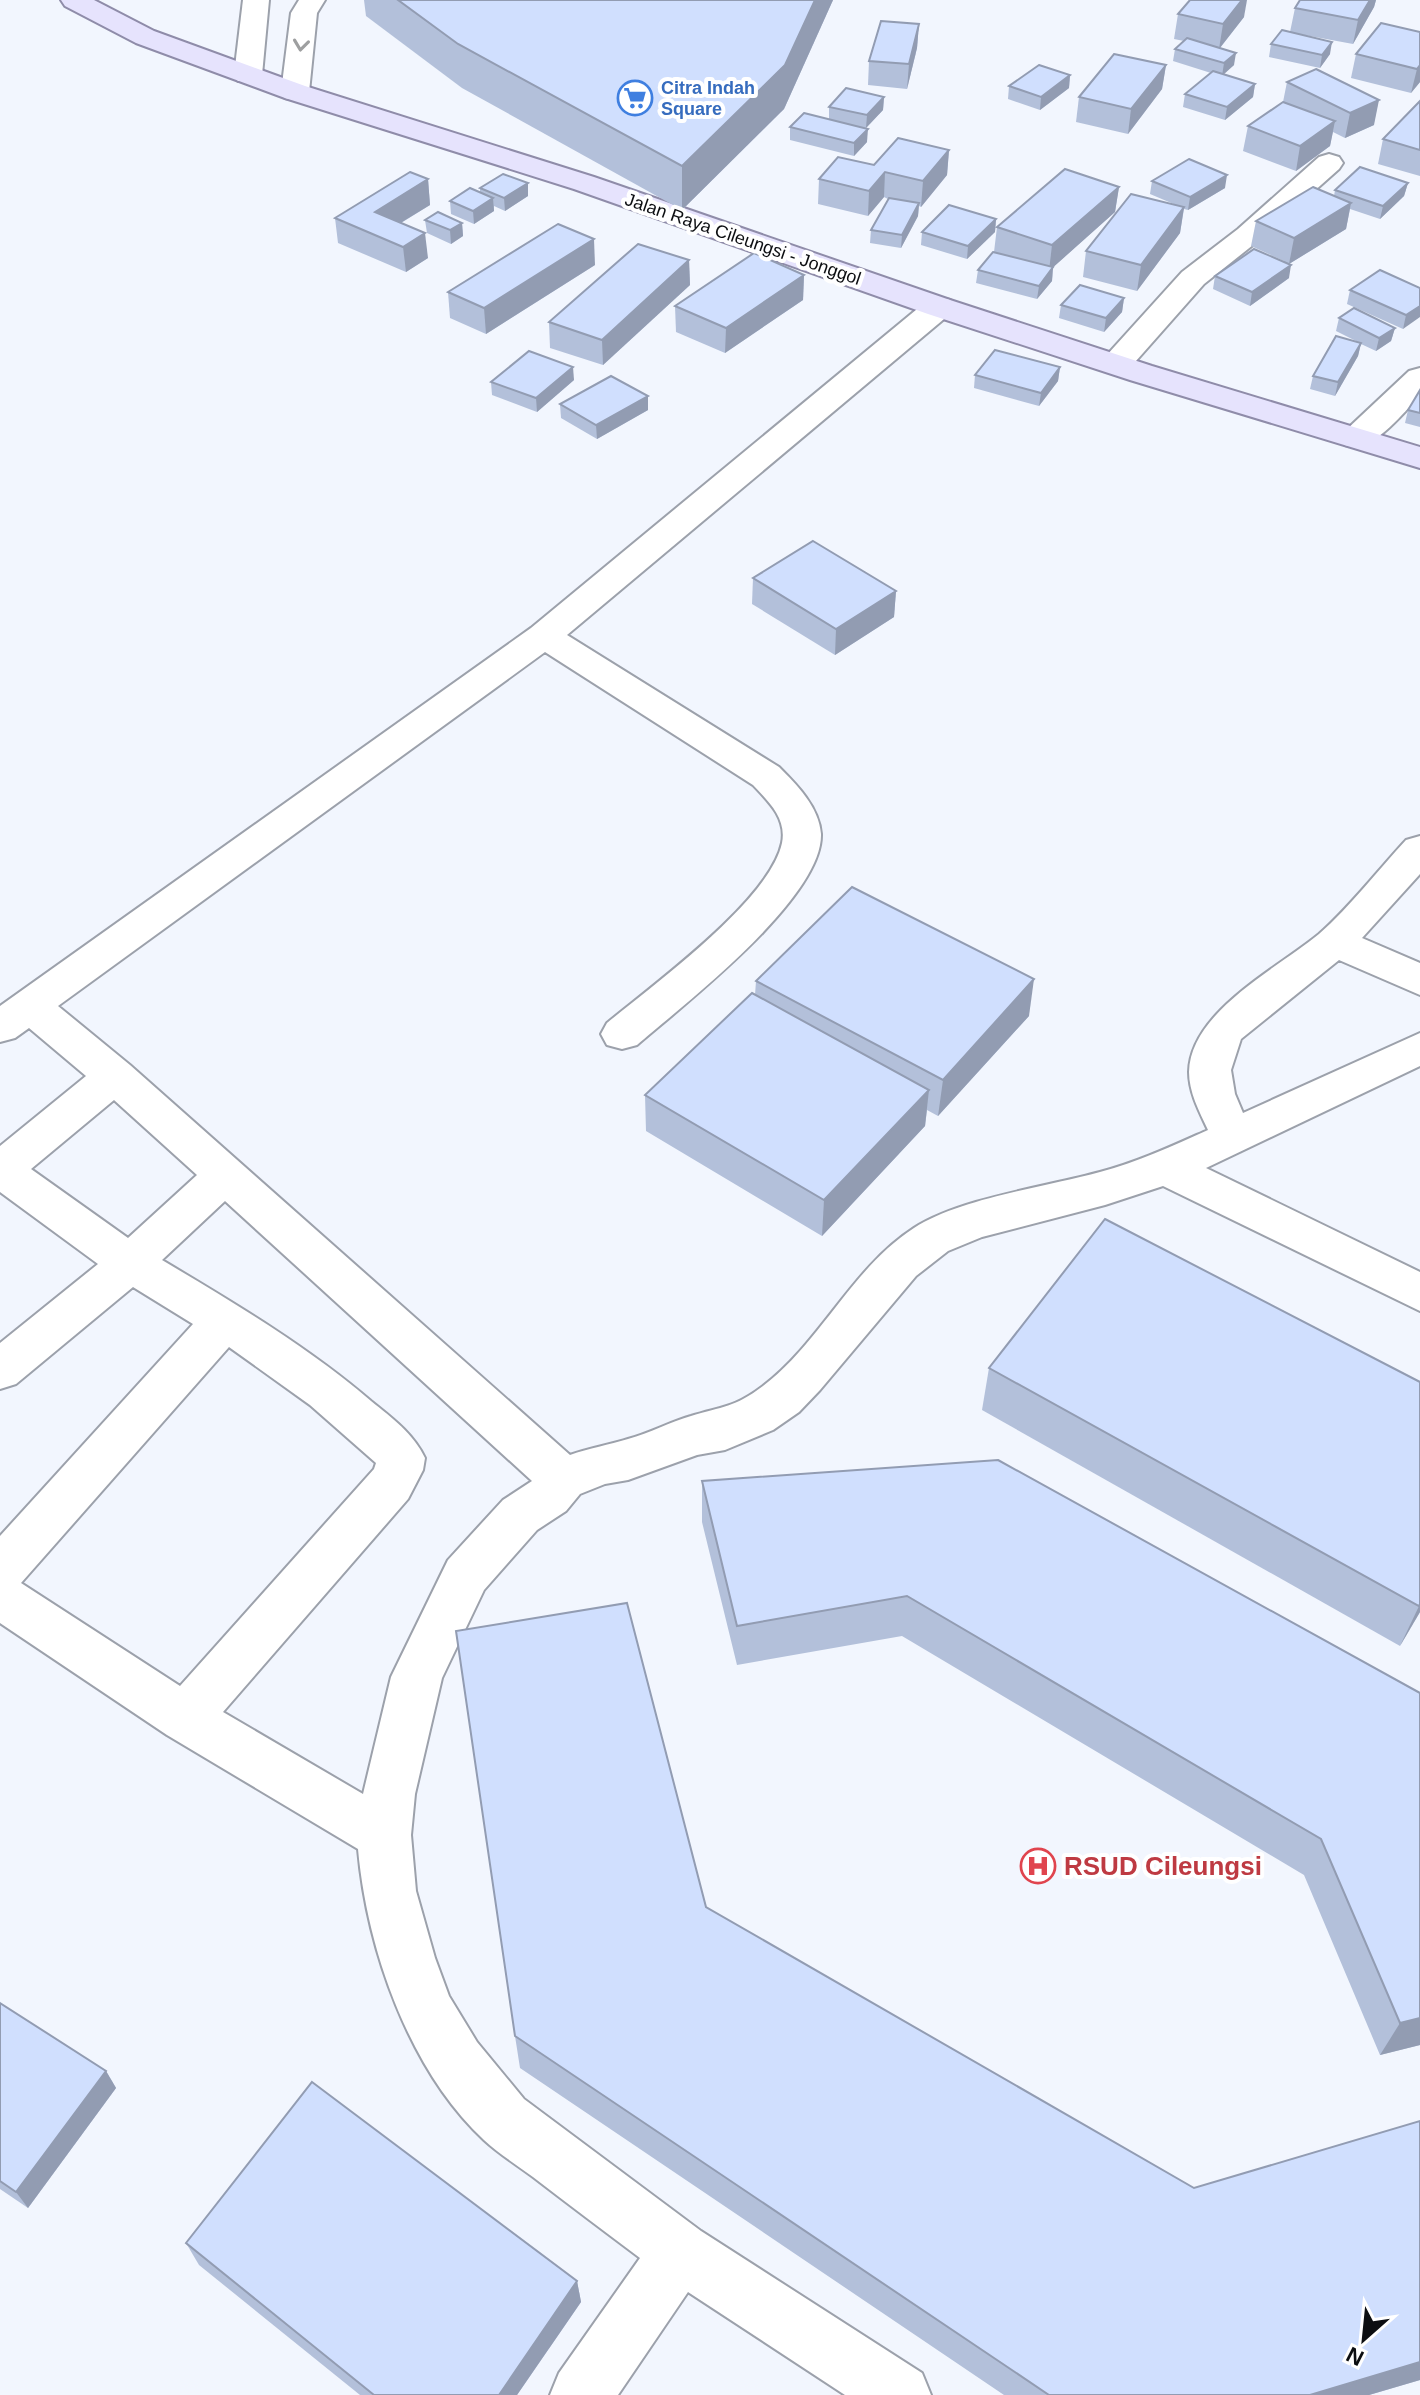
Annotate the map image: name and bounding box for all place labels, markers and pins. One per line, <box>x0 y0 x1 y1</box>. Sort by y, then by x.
place label: Citra Indah Square <box>661 78 755 119</box>
supermarket icon: Citra Indah Square <box>616 79 654 117</box>
hospital icon: RSUD Cileungsi <box>1019 1847 1057 1885</box>
place label: RSUD Cileungsi <box>1064 1851 1262 1881</box>

